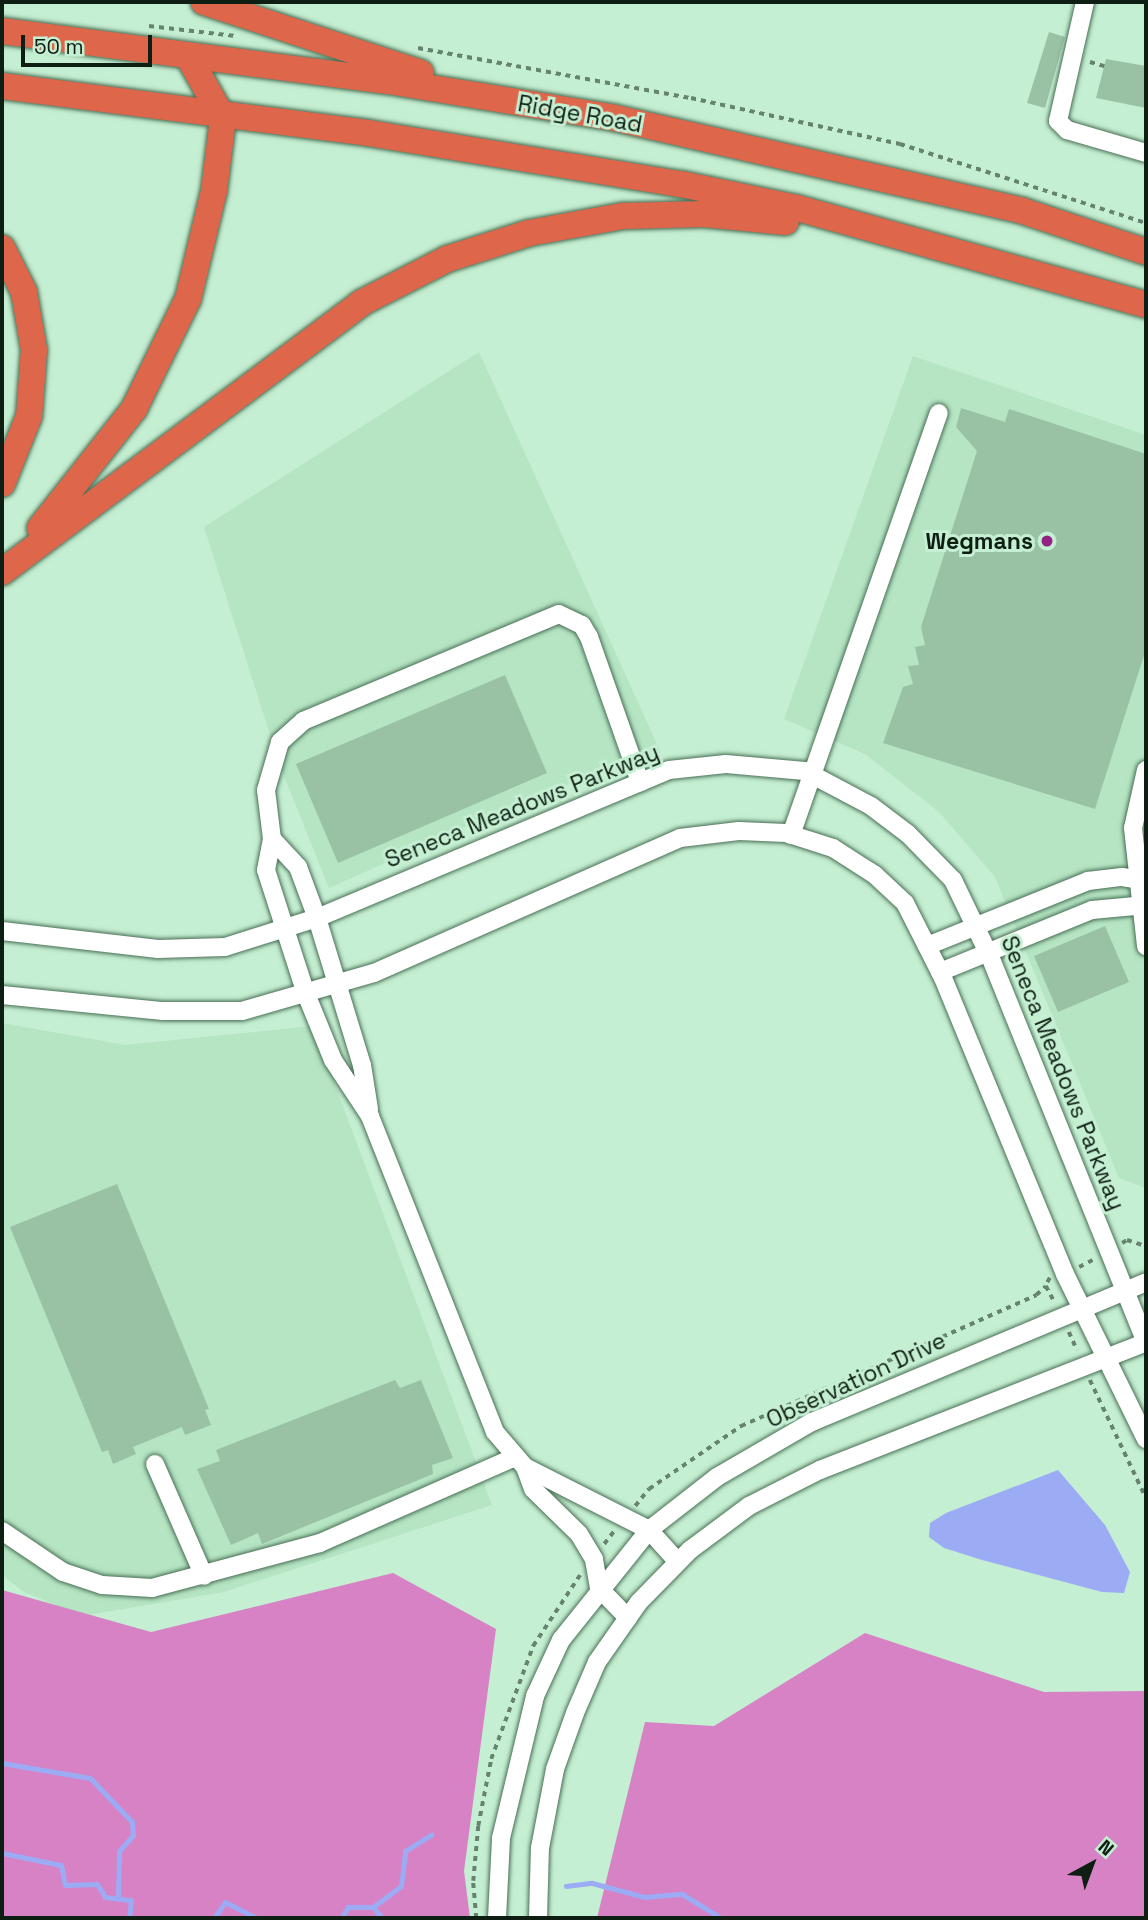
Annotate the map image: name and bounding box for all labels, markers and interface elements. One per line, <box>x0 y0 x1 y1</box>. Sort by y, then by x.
scale bar <box>24 21 156 65</box>
text: 50 m <box>34 33 84 60</box>
street label: Ridge Road <box>516 89 644 139</box>
place label: Wegmans <box>925 527 1033 555</box>
marker: Wegmans <box>1039 533 1055 549</box>
street label: Seneca Meadows Parkway <box>381 738 663 874</box>
street label: Seneca Meadows Parkway <box>995 932 1131 1214</box>
street label: Observation Drive <box>762 1326 950 1434</box>
north arrow <box>1057 1829 1127 1899</box>
text: N <box>1093 1834 1119 1861</box>

